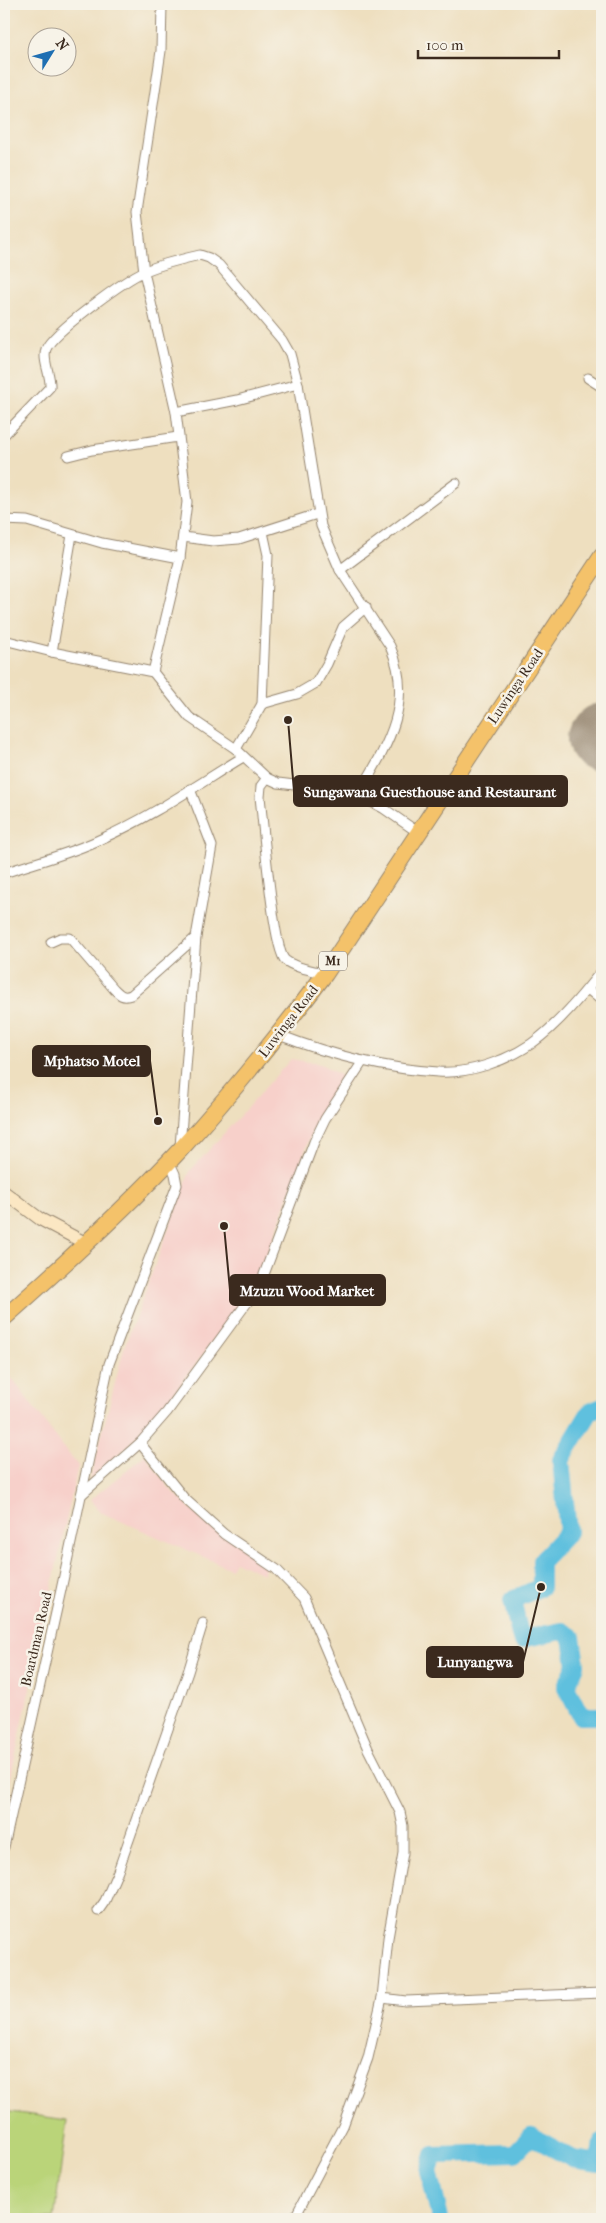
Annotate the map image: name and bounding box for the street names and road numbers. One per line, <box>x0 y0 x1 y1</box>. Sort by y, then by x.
street label: Luwinga Road <box>484 645 547 727</box>
road number: M1 <box>319 951 347 970</box>
street label: Luwinga Road <box>255 981 322 1061</box>
street label: Boardman Road <box>17 1590 56 1688</box>

